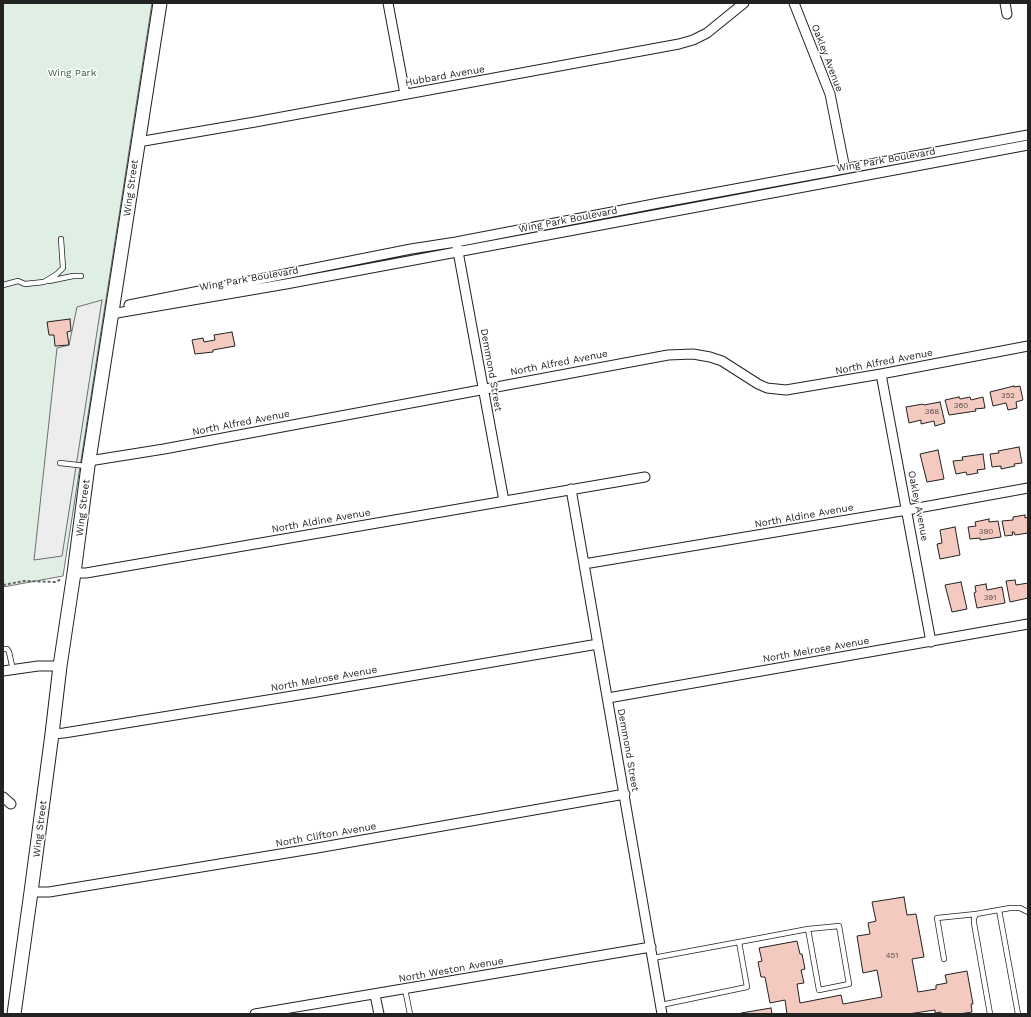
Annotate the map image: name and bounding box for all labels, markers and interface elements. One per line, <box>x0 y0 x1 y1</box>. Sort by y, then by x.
street label: Oakley Avenue <box>809 23 845 93</box>
street label: Hubbard Avenue <box>404 63 486 89</box>
park label: Wing Park <box>48 67 96 79</box>
street label: Wing Park Boulevard <box>836 145 936 175</box>
street label: Wing Street <box>121 159 141 217</box>
street label: Wing Park Boulevard <box>518 205 618 235</box>
street label: Wing Park Boulevard <box>199 264 299 294</box>
street label: Demmond Street <box>478 328 504 412</box>
street label: North Alfred Avenue <box>834 347 934 377</box>
street label: North Alfred Avenue <box>509 348 609 378</box>
house number: 352 <box>1001 391 1015 401</box>
house number: 360 <box>954 401 968 411</box>
house number: 368 <box>925 407 939 417</box>
street label: North Alfred Avenue <box>191 408 291 438</box>
street label: Oakley Avenue <box>905 470 931 542</box>
street label: Wing Street <box>74 479 92 537</box>
street label: North Aldine Avenue <box>754 501 854 531</box>
street label: North Aldine Avenue <box>271 506 371 536</box>
house number: 390 <box>979 527 993 537</box>
house number: 391 <box>984 593 996 603</box>
street label: North Melrose Avenue <box>762 635 870 665</box>
street label: North Melrose Avenue <box>270 664 378 694</box>
street label: Demmond Street <box>615 708 641 792</box>
street label: Wing Street <box>31 800 49 858</box>
street label: North Clifton Avenue <box>275 820 377 850</box>
house number: 451 <box>886 951 898 961</box>
street label: North Weston Avenue <box>398 955 504 985</box>

